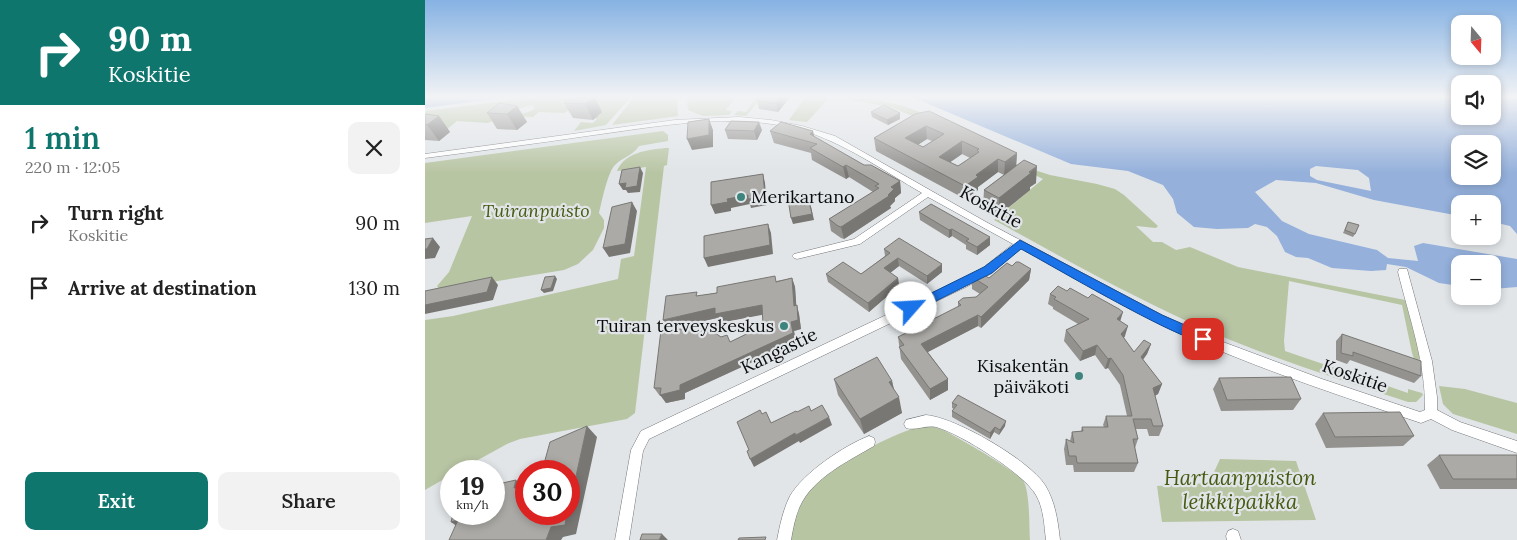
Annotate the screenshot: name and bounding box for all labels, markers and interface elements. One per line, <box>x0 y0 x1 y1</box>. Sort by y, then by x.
north arrow <box>1451 15 1501 65</box>
map controls <box>1451 15 1501 305</box>
text: 90 m <box>108 16 192 61</box>
icon: right <box>25 20 90 85</box>
text: Koskitie <box>108 60 191 88</box>
button: sound <box>1451 75 1501 125</box>
text: 1 min <box>25 119 100 157</box>
button: close <box>348 122 400 174</box>
button: layers <box>1451 135 1501 185</box>
text: 220 m · 12:05 <box>25 157 120 177</box>
street label: Koskitie <box>956 180 1027 233</box>
place label: Merikartano <box>751 185 855 208</box>
marker: Merikartano <box>735 191 747 203</box>
button: + <box>1451 195 1501 245</box>
park label: Tuiranpuisto <box>482 199 590 222</box>
text: Turn right <box>68 201 164 225</box>
icon: right <box>25 209 53 237</box>
text: 90 m <box>355 211 400 235</box>
text: Koskitie <box>68 225 128 245</box>
button: − <box>1451 255 1501 305</box>
icon: arrive <box>25 274 53 302</box>
text: Arrive at destination <box>68 276 257 300</box>
text: 130 m <box>349 276 400 300</box>
position arrow <box>884 281 936 333</box>
place label: Tuiran terveyskeskus <box>597 314 774 337</box>
pin <box>1182 318 1224 360</box>
marker: Tuiran terveyskeskus <box>778 320 790 332</box>
street label: Kangastie <box>737 322 821 379</box>
icon: arrive <box>1189 325 1217 353</box>
place label: Kisakentän päiväkoti <box>977 354 1069 398</box>
street label: Koskitie <box>1319 354 1391 397</box>
marker: Kisakentän päiväkoti <box>1073 370 1085 382</box>
speed limit sign: 30 <box>515 460 580 525</box>
park label: Hartaanpuiston leikkipaikka <box>1164 464 1316 515</box>
text: 19 <box>460 470 485 502</box>
button: Exit <box>25 472 208 530</box>
button: Share <box>218 472 400 530</box>
text: km/h <box>456 497 489 512</box>

